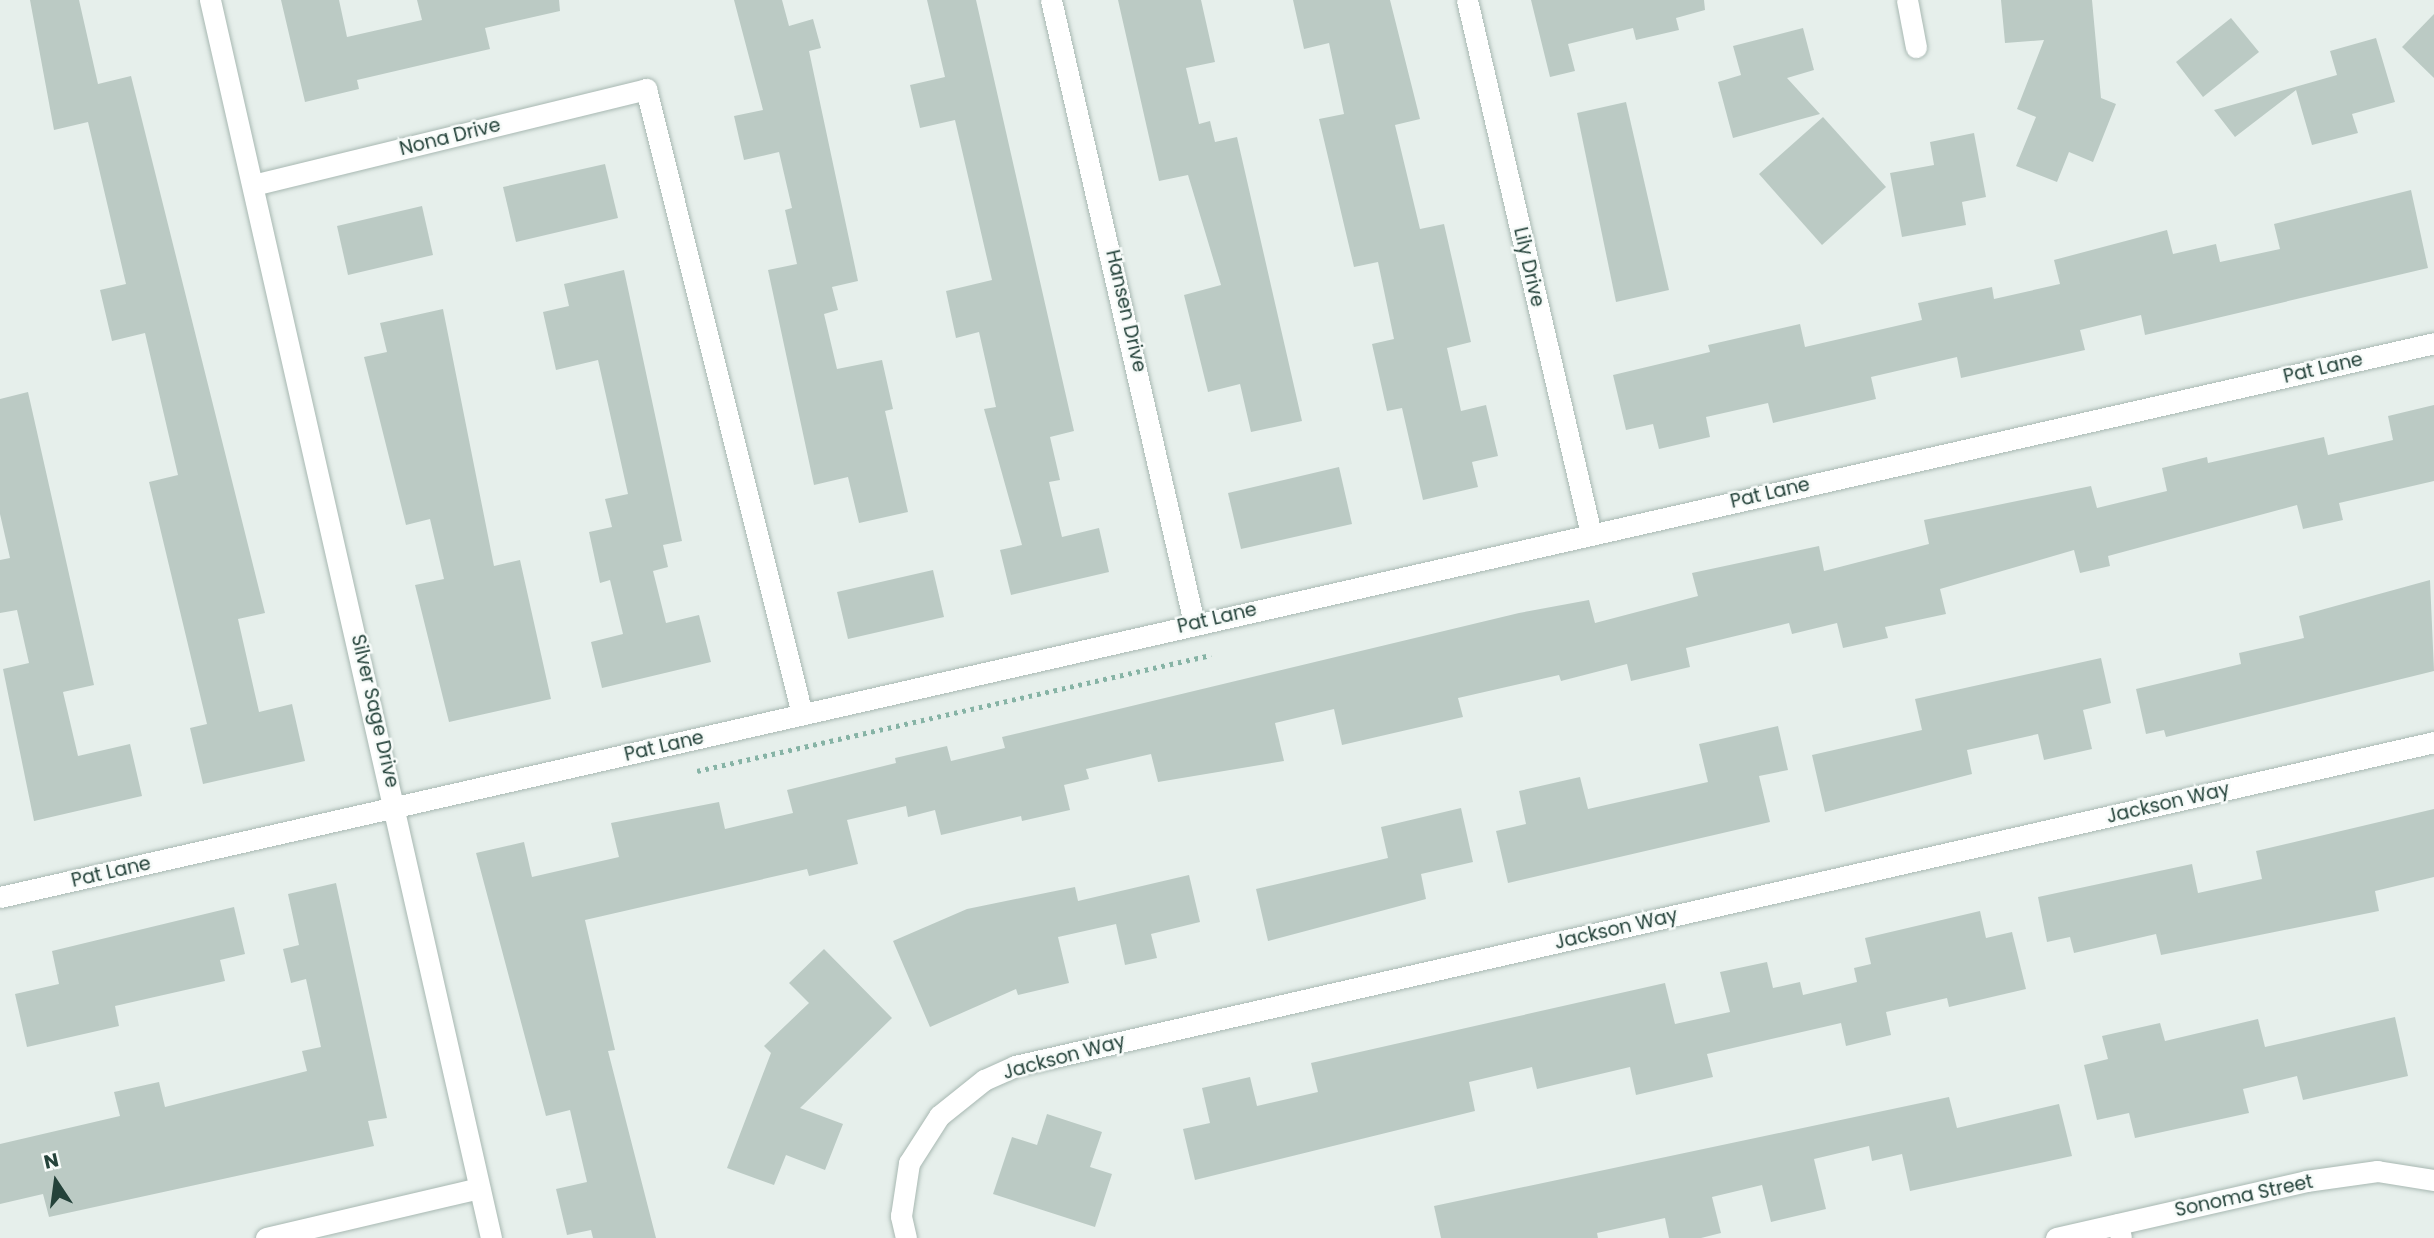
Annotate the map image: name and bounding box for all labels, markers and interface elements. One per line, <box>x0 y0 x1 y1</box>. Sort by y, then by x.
street label: Nona Drive <box>397 113 503 161</box>
street label: Lily Drive <box>1509 225 1549 309</box>
street label: Hansen Drive <box>1101 248 1151 374</box>
street label: Pat Lane <box>2281 348 2365 388</box>
street label: Pat Lane <box>1728 473 1812 513</box>
street label: Pat Lane <box>1175 598 1259 638</box>
street label: Silver Sage Drive <box>346 632 404 790</box>
street label: Pat Lane <box>622 726 706 766</box>
street label: Jackson Way <box>2104 778 2232 828</box>
street label: Pat Lane <box>69 852 153 892</box>
street label: Jackson Way <box>1552 904 1680 954</box>
street label: Jackson Way <box>1000 1030 1128 1084</box>
text: N <box>41 1146 61 1176</box>
north arrow <box>21 1147 91 1217</box>
street label: Sonoma Street <box>2173 1170 2315 1222</box>

